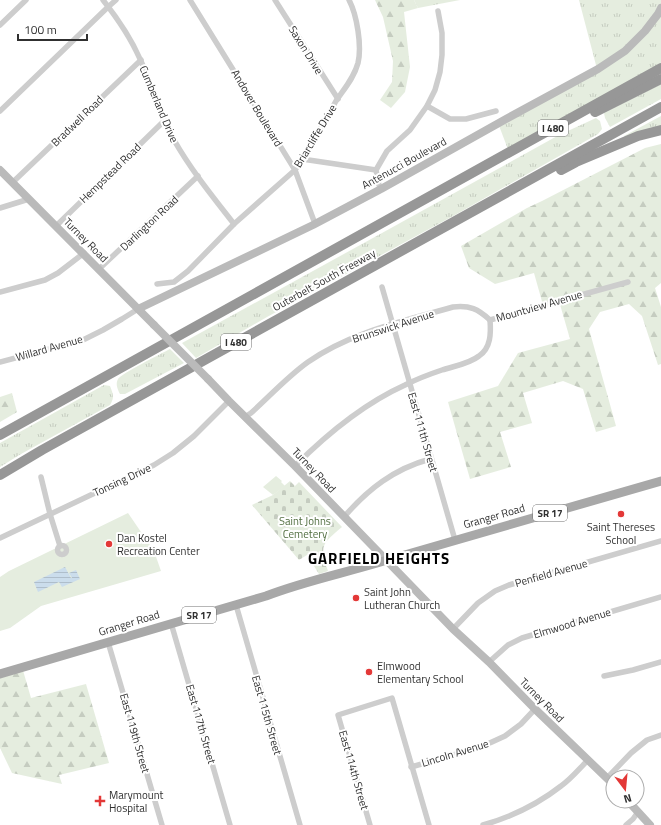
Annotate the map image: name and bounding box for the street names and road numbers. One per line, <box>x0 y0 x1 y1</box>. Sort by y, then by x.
street label: Saxon Drive <box>285 23 327 78</box>
street label: Cumberland Drive <box>136 63 183 145</box>
street label: Andover Boulevard <box>228 66 287 150</box>
street label: Bradwell Road <box>47 92 107 150</box>
street label: Briarcliffe Drive <box>290 101 340 171</box>
road number: I 480 <box>538 120 568 136</box>
street label: Antenucci Boulevard <box>359 133 449 193</box>
street label: Hempstead Road <box>76 139 144 207</box>
street label: Darlington Road <box>116 192 182 254</box>
street label: Turney Road <box>60 214 112 266</box>
street label: Outerbelt South Freeway <box>270 245 379 315</box>
street label: Mountview Avenue <box>494 286 584 326</box>
street label: Brunswick Avenue <box>350 305 436 347</box>
street label: Willard Avenue <box>14 331 85 365</box>
road number: I 480 <box>221 334 251 350</box>
street label: East 111th Street <box>404 390 442 474</box>
street label: Turney Road <box>288 444 340 496</box>
street label: Tonsing Drive <box>90 459 154 500</box>
street label: Granger Road <box>461 500 527 532</box>
road number: SR 17 <box>533 505 567 521</box>
street label: Penfield Avenue <box>513 555 590 591</box>
street label: Elmwood Avenue <box>531 603 613 642</box>
street label: Granger Road <box>96 606 162 640</box>
road number: SR 17 <box>182 607 216 623</box>
street label: East 115th Street <box>248 673 286 757</box>
street label: Turney Road <box>516 674 568 726</box>
street label: East 117th Street <box>182 682 220 766</box>
street label: East 119th Street <box>116 691 154 775</box>
street label: East 114th Street <box>335 728 373 812</box>
street label: Lincoln Avenue <box>419 735 491 771</box>

